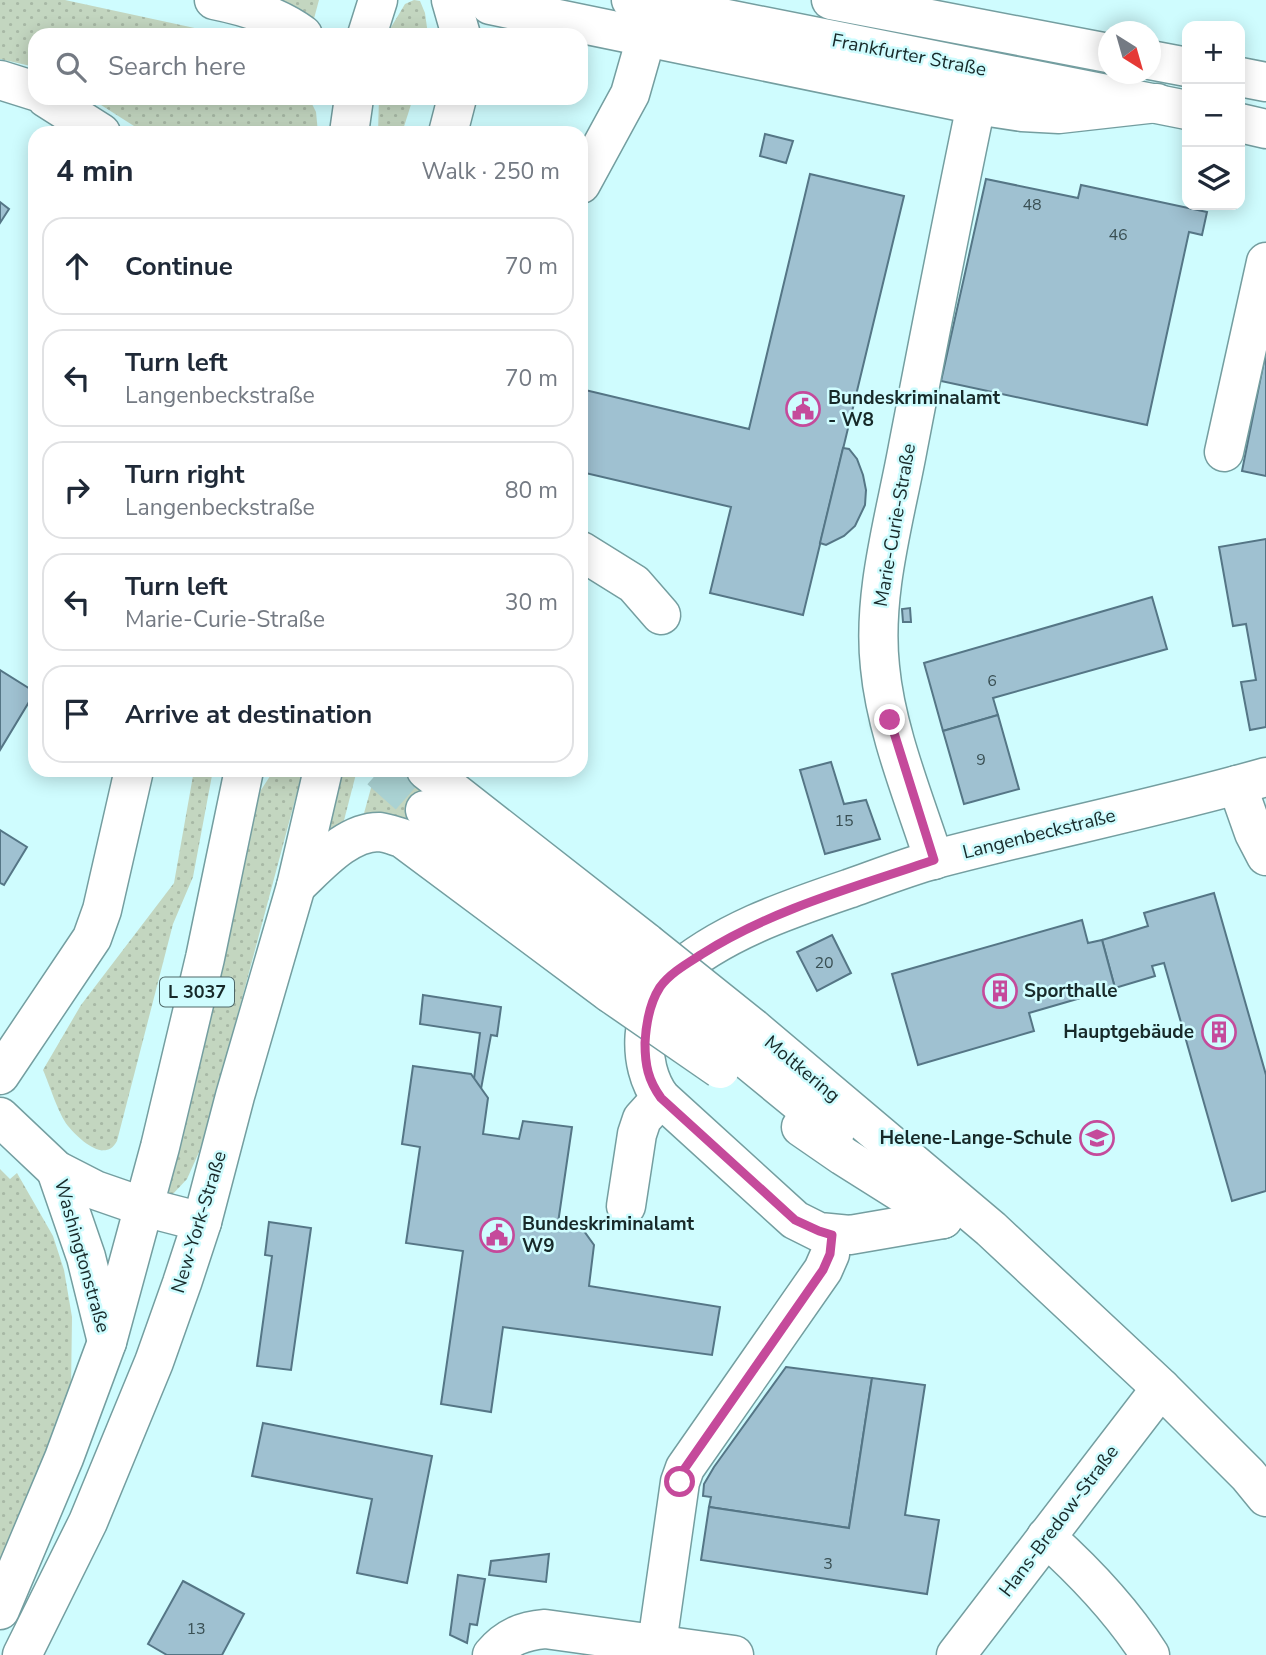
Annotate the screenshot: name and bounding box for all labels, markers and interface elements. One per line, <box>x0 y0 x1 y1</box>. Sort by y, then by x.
north arrow <box>1098 21 1161 84</box>
map controls <box>1182 21 1245 210</box>
button: + <box>1182 21 1245 84</box>
street label: Frankfurter Straße <box>830 27 988 83</box>
search box <box>28 28 588 105</box>
icon: search <box>52 48 90 86</box>
text: Search here <box>108 49 246 84</box>
button: − <box>1182 84 1245 147</box>
button: layers <box>1182 147 1245 210</box>
text: 4 min <box>56 151 134 192</box>
text: Walk · 250 m <box>421 156 560 187</box>
house number: 48 <box>1022 194 1042 216</box>
house number: 46 <box>1108 224 1128 246</box>
icon: ahead <box>58 247 96 285</box>
text: Continue <box>125 249 233 284</box>
text: 70 m <box>505 251 558 282</box>
text: Turn left <box>125 345 228 380</box>
icon: left <box>58 359 96 397</box>
text: 70 m <box>505 363 558 394</box>
text: Langenbeckstraße <box>125 380 315 411</box>
place label: Bundeskriminalamt - W8 <box>828 385 1001 433</box>
public building icon: Bundeskriminalamt - W8 <box>784 390 822 428</box>
street label: Marie-Curie-Straße <box>868 441 922 609</box>
text: Turn right <box>125 457 244 492</box>
icon: right <box>58 471 96 509</box>
text: 80 m <box>505 475 558 506</box>
text: Langenbeckstraße <box>125 492 315 523</box>
text: Turn left <box>125 569 228 604</box>
icon: left <box>58 583 96 621</box>
text: 30 m <box>505 587 558 618</box>
text: Marie-Curie-Straße <box>125 604 325 635</box>
house number: 6 <box>987 670 997 692</box>
icon: arrive <box>58 695 96 733</box>
text: Arrive at destination <box>125 697 372 732</box>
route end <box>874 704 905 735</box>
house number: 9 <box>976 749 986 771</box>
street label: Langenbeckstraße <box>960 802 1118 866</box>
house number: 15 <box>834 810 854 832</box>
house number: 20 <box>814 952 834 974</box>
building icon: Sporthalle <box>981 972 1019 1010</box>
road number: L 3037 <box>160 978 234 1007</box>
place label: Sporthalle <box>1024 978 1117 1004</box>
building icon: Hauptgebäude <box>1200 1013 1238 1051</box>
place label: Hauptgebäude <box>1063 1019 1194 1045</box>
street label: Moltkering <box>759 1030 845 1108</box>
school or university icon: Helene-Lange-Schule <box>1078 1119 1116 1157</box>
place label: Helene-Lange-Schule <box>879 1125 1072 1151</box>
street label: New-York-Straße <box>165 1148 233 1296</box>
street label: Washingtonstraße <box>48 1176 116 1336</box>
place label: Bundeskriminalamt W9 <box>522 1211 695 1259</box>
public building icon: Bundeskriminalamt W9 <box>478 1216 516 1254</box>
street label: Hans-Bredow-Straße <box>993 1440 1125 1602</box>
route start <box>664 1466 695 1497</box>
house number: 3 <box>823 1553 833 1575</box>
house number: 13 <box>186 1618 206 1640</box>

